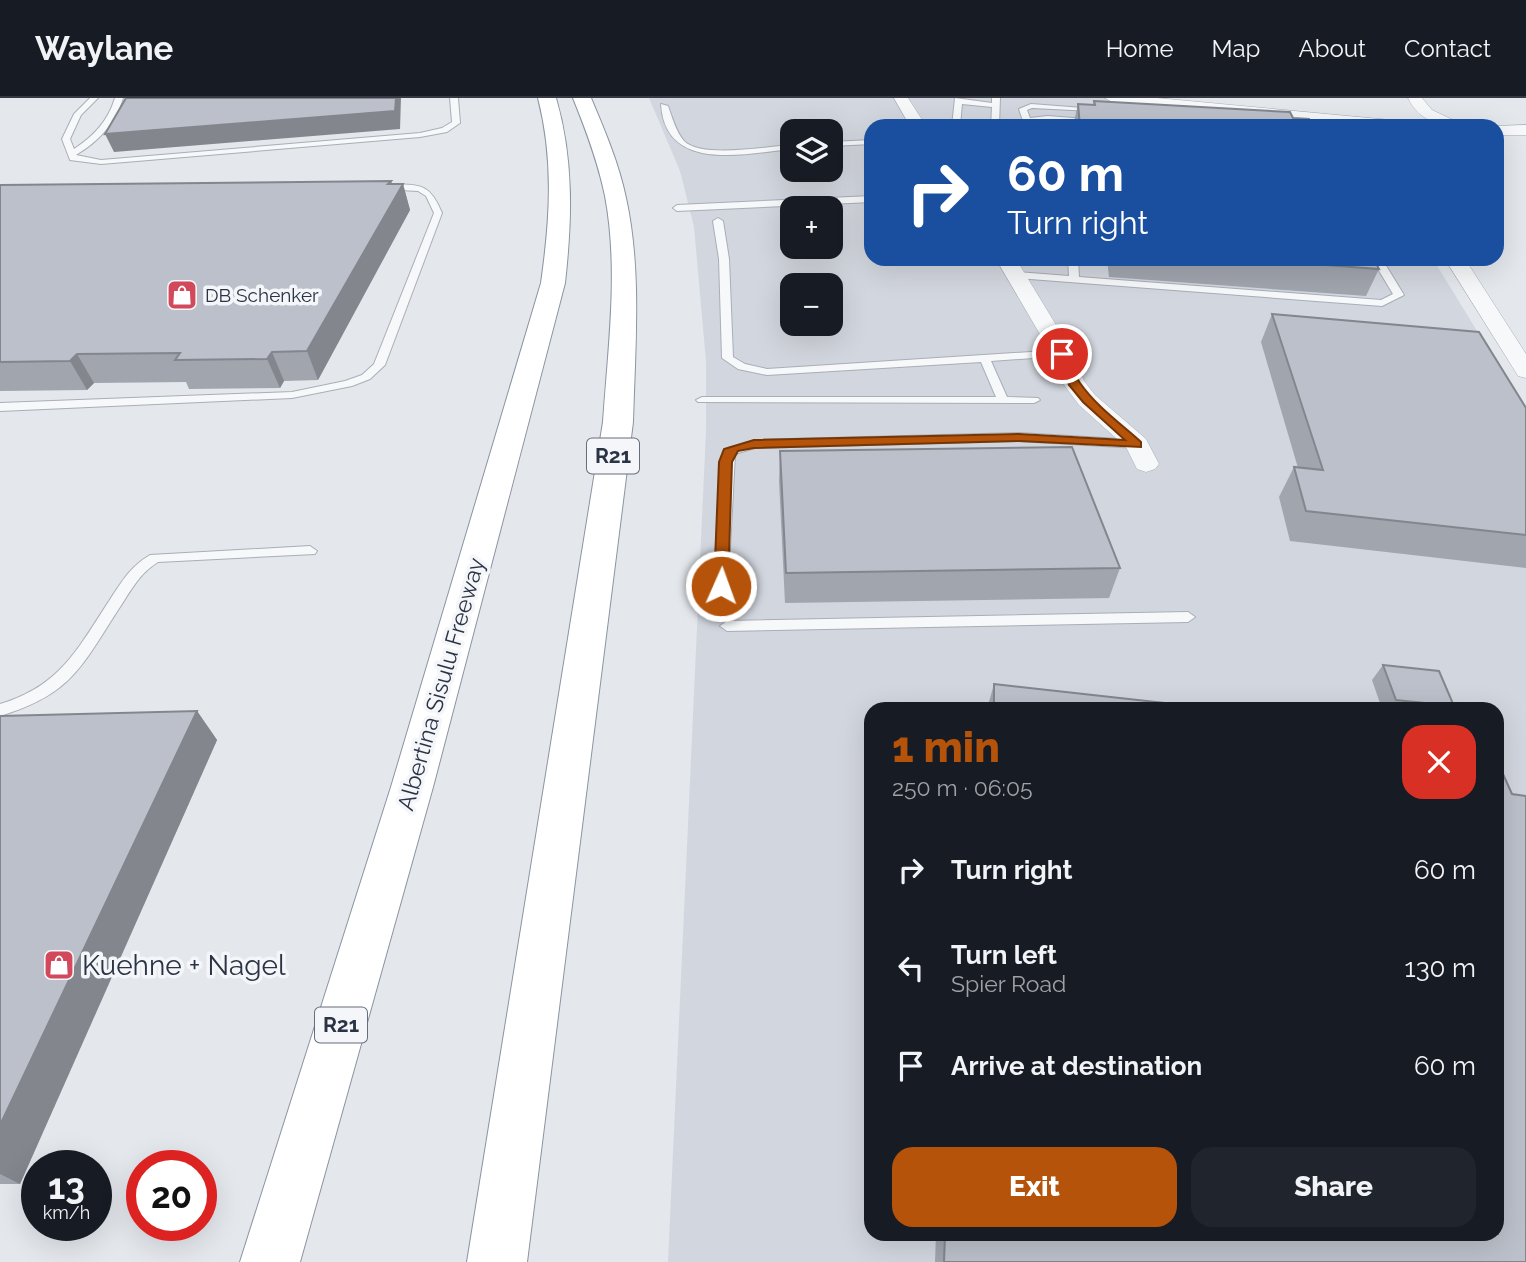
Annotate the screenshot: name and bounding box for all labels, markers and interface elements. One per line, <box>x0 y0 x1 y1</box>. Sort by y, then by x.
text: Waylane <box>35 29 173 68</box>
text: Home <box>1106 34 1174 63</box>
text: Map <box>1212 34 1260 63</box>
text: About <box>1298 34 1366 63</box>
text: Contact <box>1404 34 1491 63</box>
map controls <box>780 119 843 336</box>
button: layers <box>780 119 843 182</box>
text: 60 m <box>1007 145 1124 202</box>
icon: right <box>892 147 983 238</box>
button: + <box>780 196 843 259</box>
text: Turn right <box>1007 204 1148 241</box>
button: − <box>780 273 843 336</box>
shop icon: DB Schenker <box>165 278 199 312</box>
place label: DB Schenker <box>205 284 319 306</box>
pin <box>1032 324 1092 384</box>
icon: arrive <box>1043 335 1081 373</box>
road number: R21 <box>587 438 639 474</box>
position arrow <box>684 549 758 623</box>
street label: Albertina Sisulu Freeway <box>391 554 490 813</box>
text: 1 min <box>892 723 1000 772</box>
button: close <box>1402 725 1476 799</box>
text: 250 m · 06:05 <box>892 774 1033 801</box>
icon: right <box>892 851 930 889</box>
text: Turn right <box>951 855 1072 885</box>
text: 60 m <box>1414 855 1476 885</box>
text: Turn left <box>951 940 1057 970</box>
shop icon: Kuehne + Nagel <box>42 948 76 982</box>
place label: Kuehne + Nagel <box>82 949 286 982</box>
icon: left <box>892 949 930 987</box>
text: 130 m <box>1405 953 1476 983</box>
text: Spier Road <box>951 970 1066 997</box>
road number: R21 <box>315 1007 367 1042</box>
icon: arrive <box>892 1047 930 1085</box>
text: Arrive at destination <box>951 1051 1202 1081</box>
text: 60 m <box>1414 1051 1476 1081</box>
button: Exit <box>892 1147 1177 1227</box>
button: Share <box>1191 1147 1476 1227</box>
speed limit sign: 20 <box>126 1150 217 1241</box>
text: 13 <box>48 1166 85 1207</box>
text: km/h <box>43 1202 90 1223</box>

